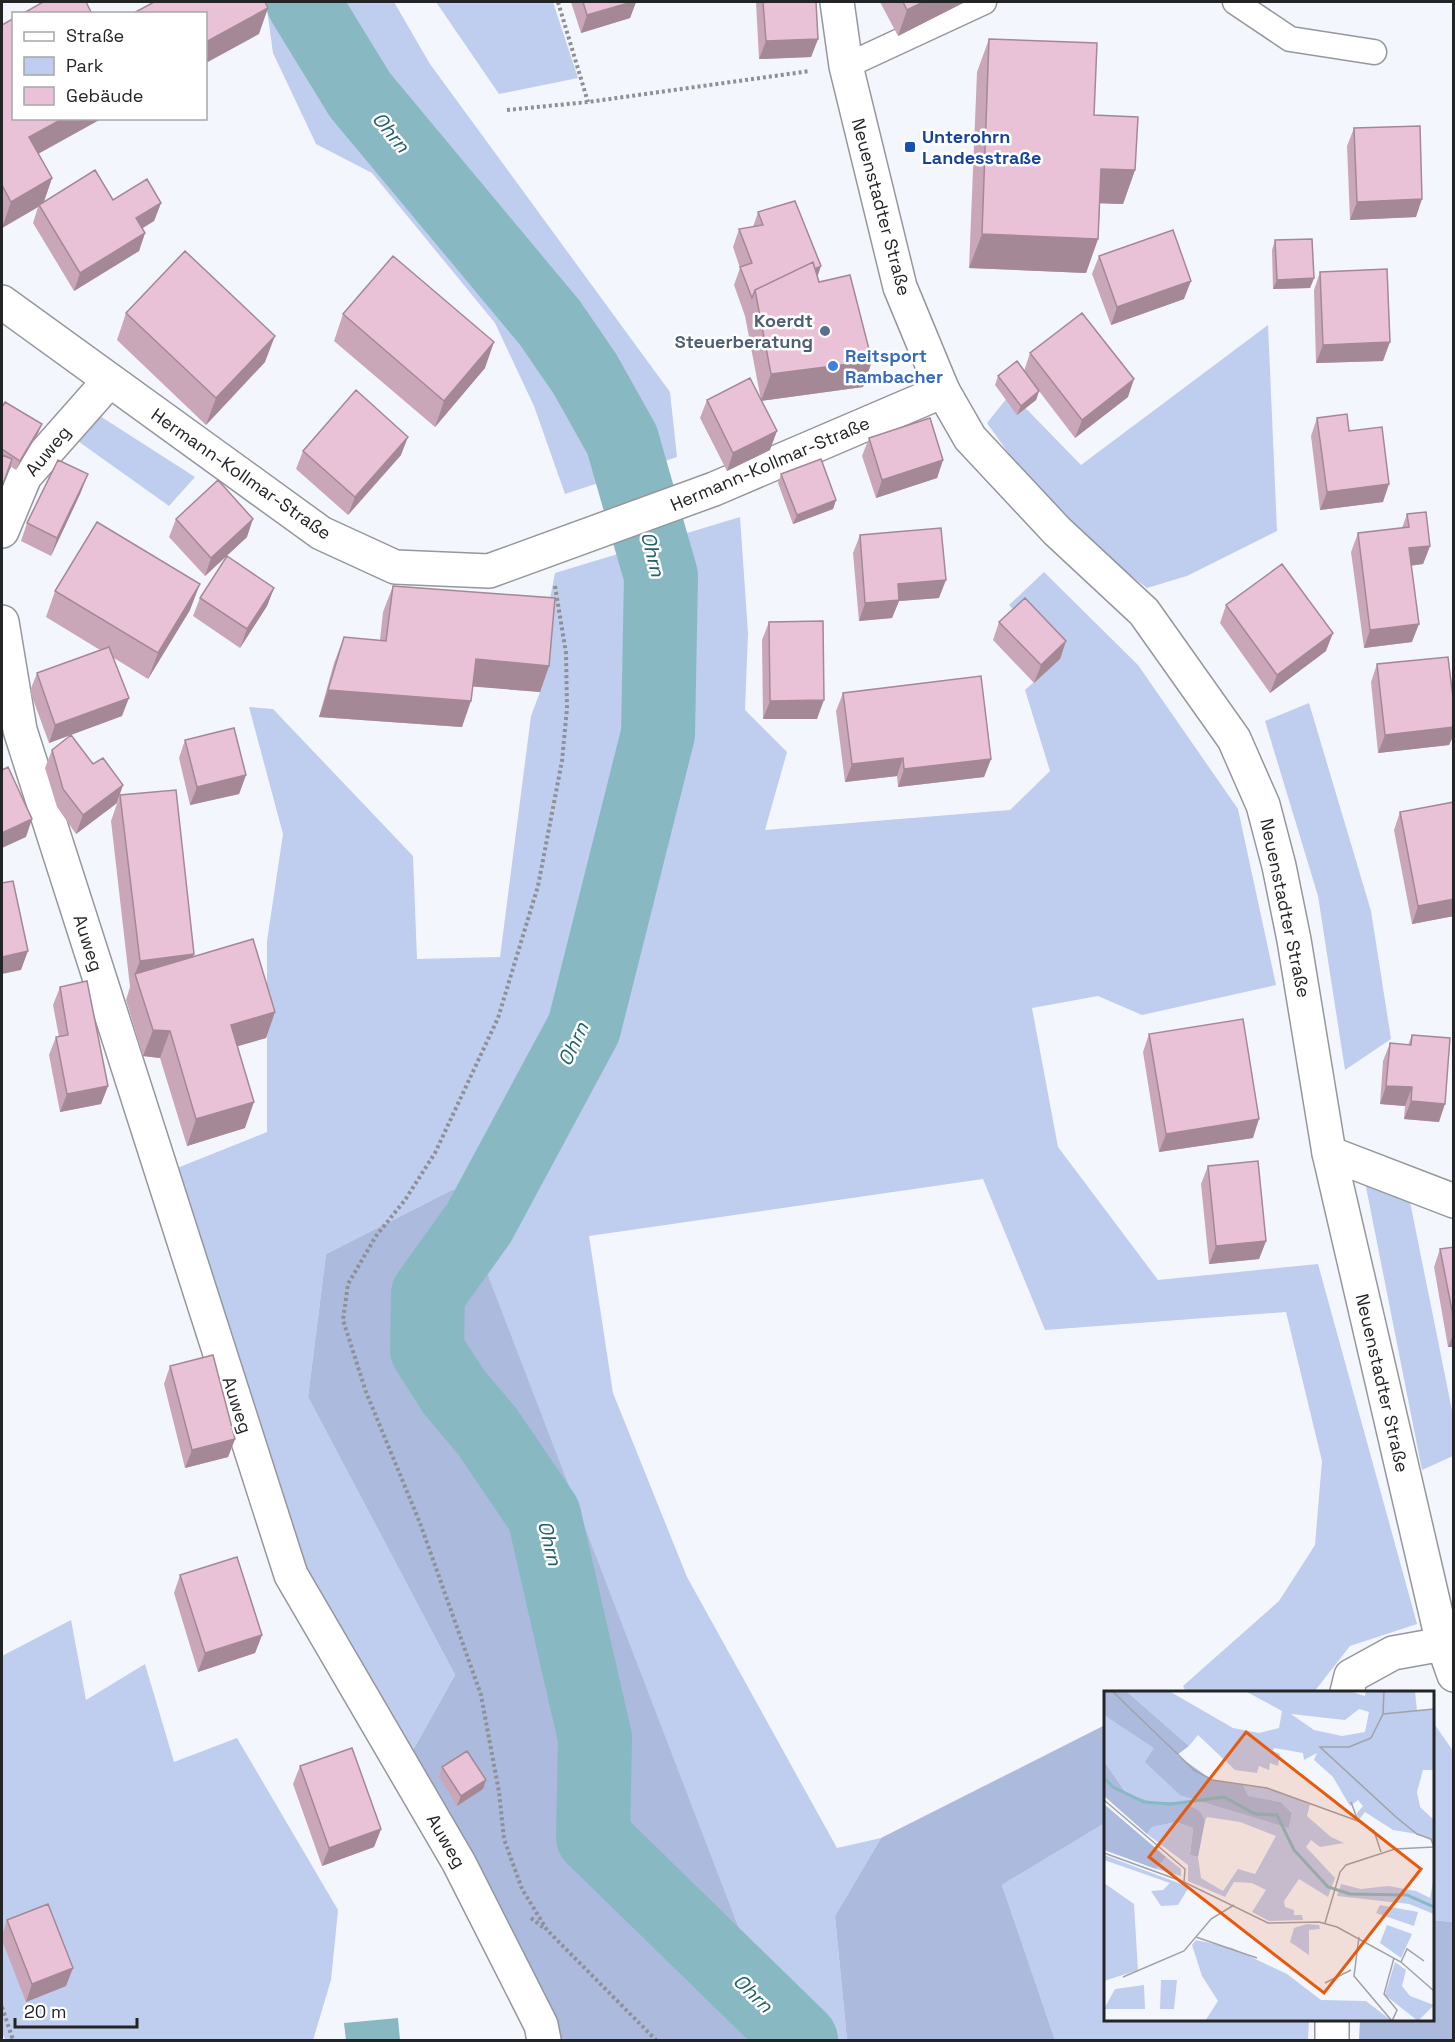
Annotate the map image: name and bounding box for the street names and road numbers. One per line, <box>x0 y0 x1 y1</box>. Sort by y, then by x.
street label: Neuenstadter Straße <box>847 116 916 298</box>
street label: Hermann-Kollmar-Straße <box>147 403 336 545</box>
street label: Hermann-Kollmar-Straße <box>667 411 873 516</box>
street label: Auweg <box>20 421 75 481</box>
street label: Neuenstadter Straße <box>1255 816 1316 1000</box>
street label: Auweg <box>68 911 108 974</box>
street label: Neuenstadter Straße <box>1351 1291 1414 1474</box>
street label: Auweg <box>217 1373 257 1436</box>
street label: Auweg <box>422 1810 471 1872</box>

